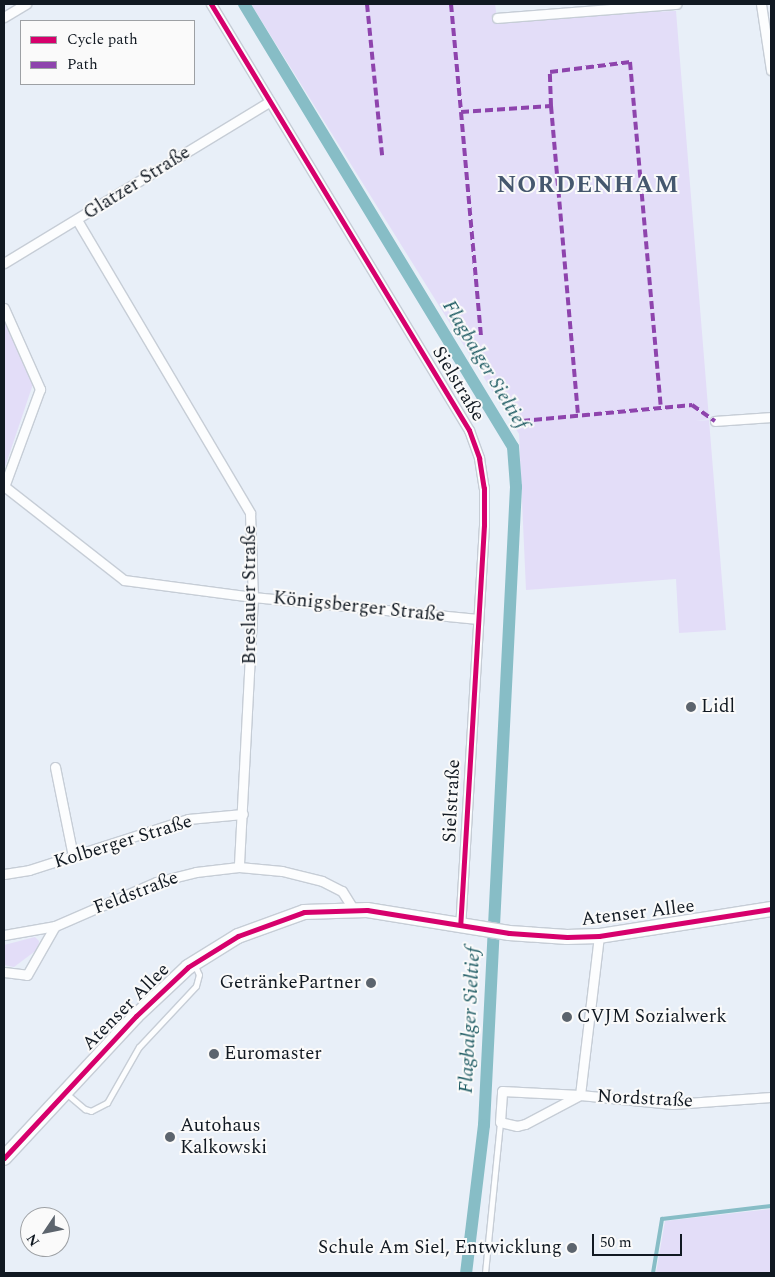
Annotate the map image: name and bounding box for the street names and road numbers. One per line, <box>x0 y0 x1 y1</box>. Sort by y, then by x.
street label: Glatzer Straße <box>79 141 195 225</box>
street label: Sielstraße <box>427 342 489 426</box>
street label: Breslauer Straße <box>239 525 261 665</box>
street label: Königsberger Straße <box>272 587 446 627</box>
street label: Sielstraße <box>438 759 466 843</box>
street label: Kolberger Straße <box>51 810 195 874</box>
street label: Feldstraße <box>90 866 182 920</box>
street label: Atenser Allee <box>580 895 696 931</box>
street label: Atenser Allee <box>78 959 174 1055</box>
street label: Nordstraße <box>596 1085 694 1113</box>

